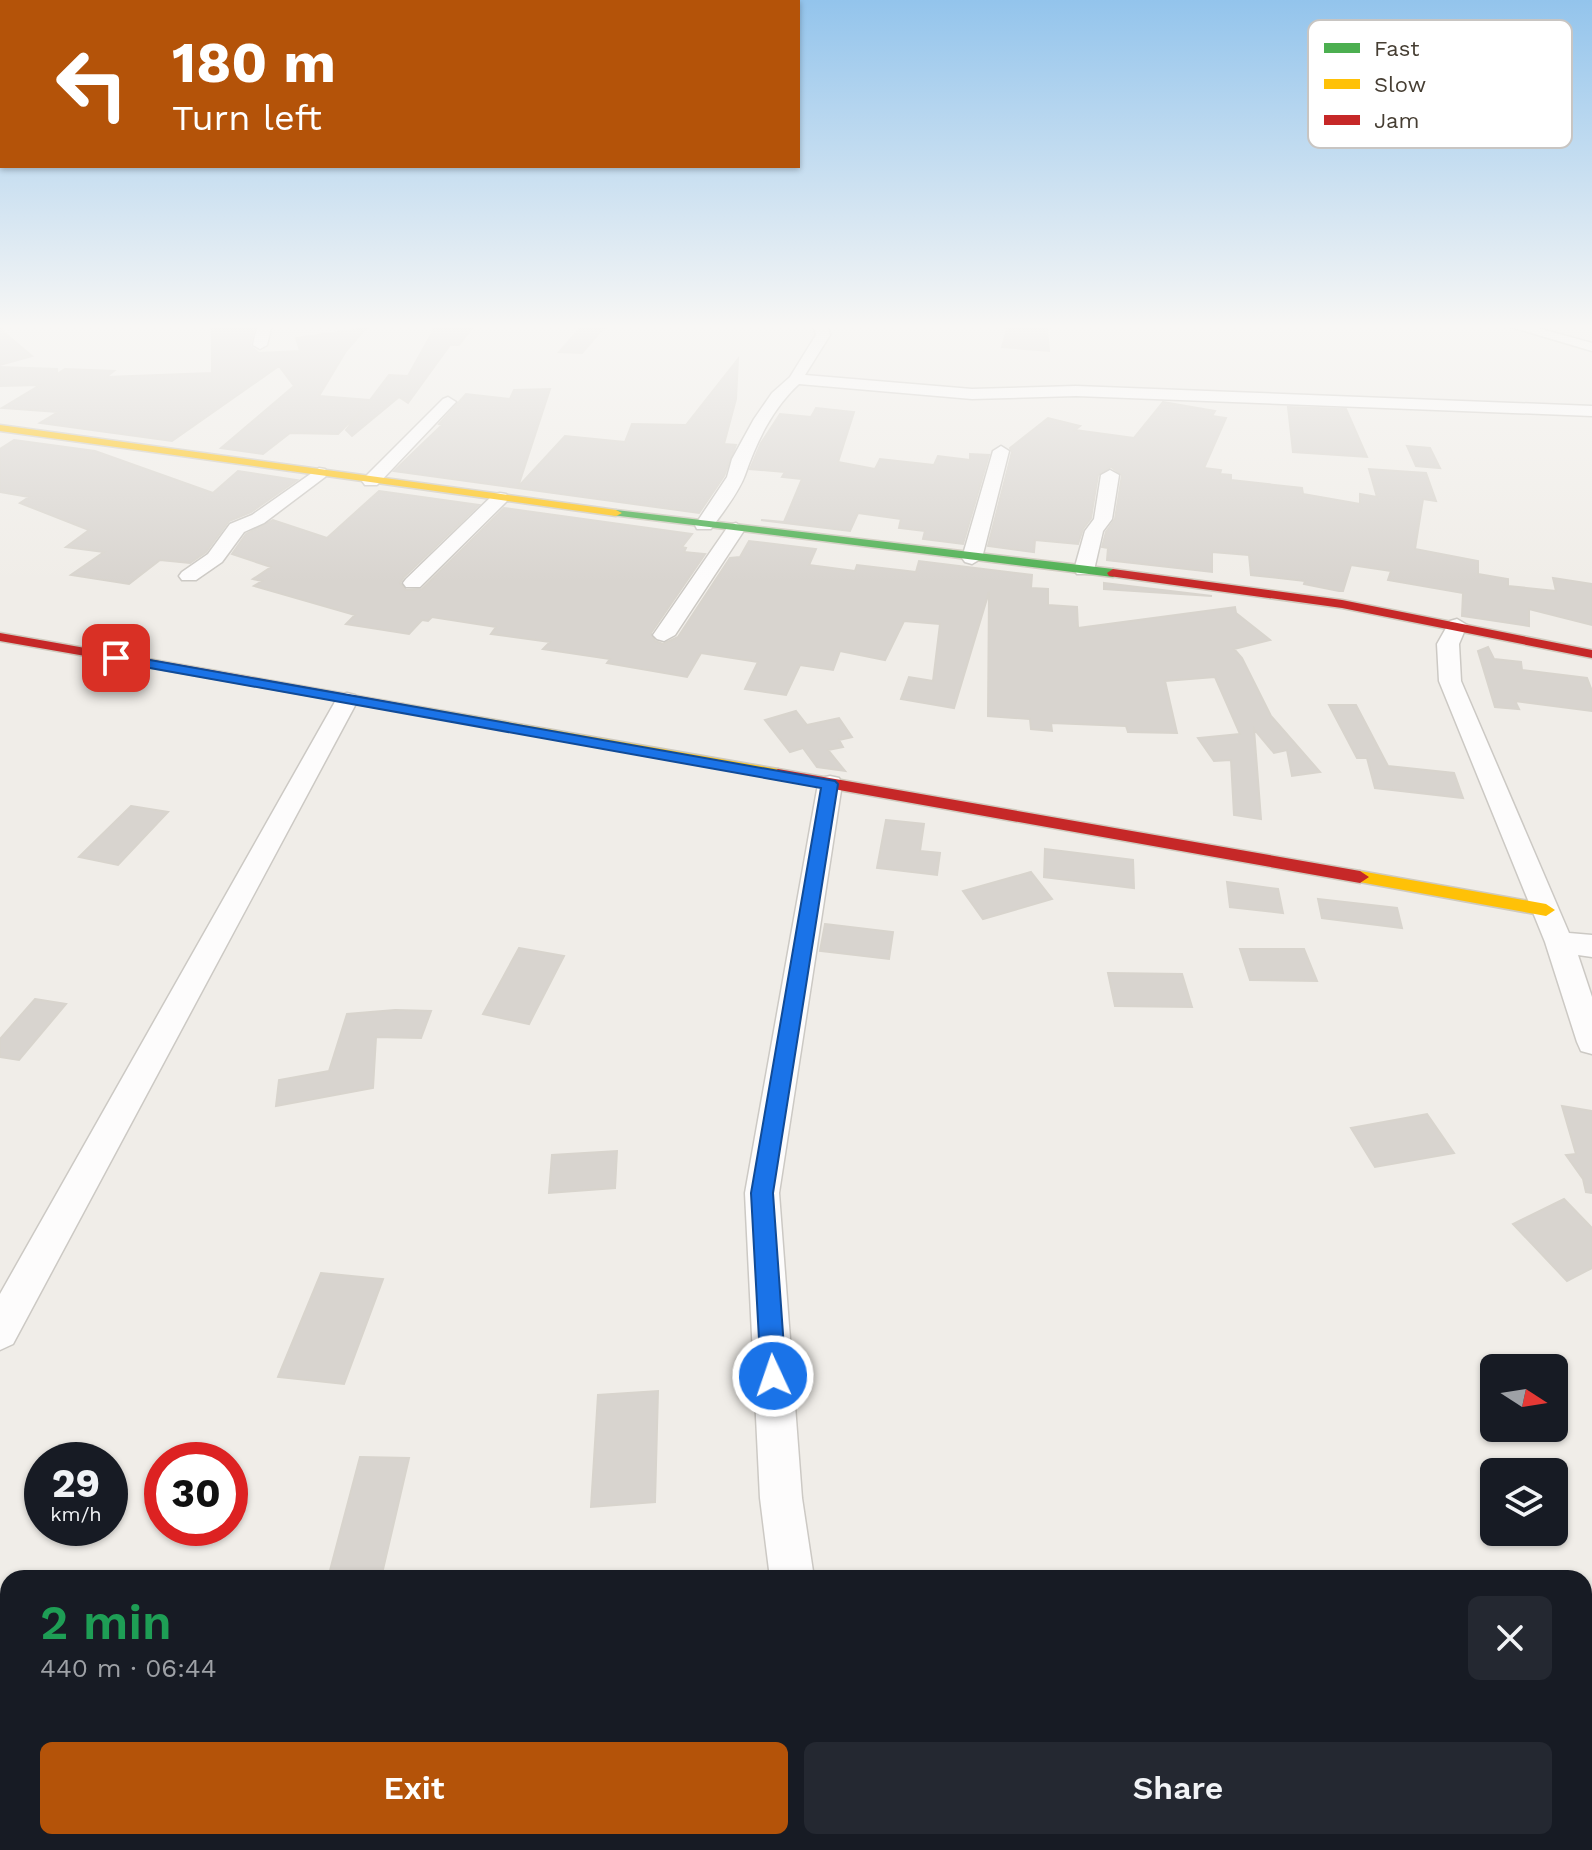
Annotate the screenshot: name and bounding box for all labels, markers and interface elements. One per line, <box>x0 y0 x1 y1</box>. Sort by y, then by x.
legend <box>1308 20 1572 148</box>
text: 180 m <box>172 30 336 96</box>
icon: left <box>40 32 144 136</box>
text: Fast <box>1374 36 1420 61</box>
text: Slow <box>1374 72 1426 97</box>
text: Turn left <box>172 97 322 139</box>
text: Jam <box>1374 108 1419 133</box>
pin <box>82 624 150 692</box>
icon: arrive <box>94 636 138 680</box>
position arrow <box>731 1334 815 1418</box>
north arrow <box>1480 1354 1568 1442</box>
map controls <box>1480 1354 1568 1546</box>
speed limit sign: 30 <box>144 1442 248 1546</box>
button: layers <box>1480 1458 1568 1546</box>
text: 29 <box>52 1460 100 1507</box>
text: km/h <box>50 1502 102 1526</box>
text: 2 min <box>40 1594 172 1651</box>
button: close <box>1468 1596 1552 1680</box>
text: 440 m · 06:44 <box>40 1653 217 1683</box>
button: Exit <box>40 1742 788 1834</box>
button: Share <box>804 1742 1552 1834</box>

